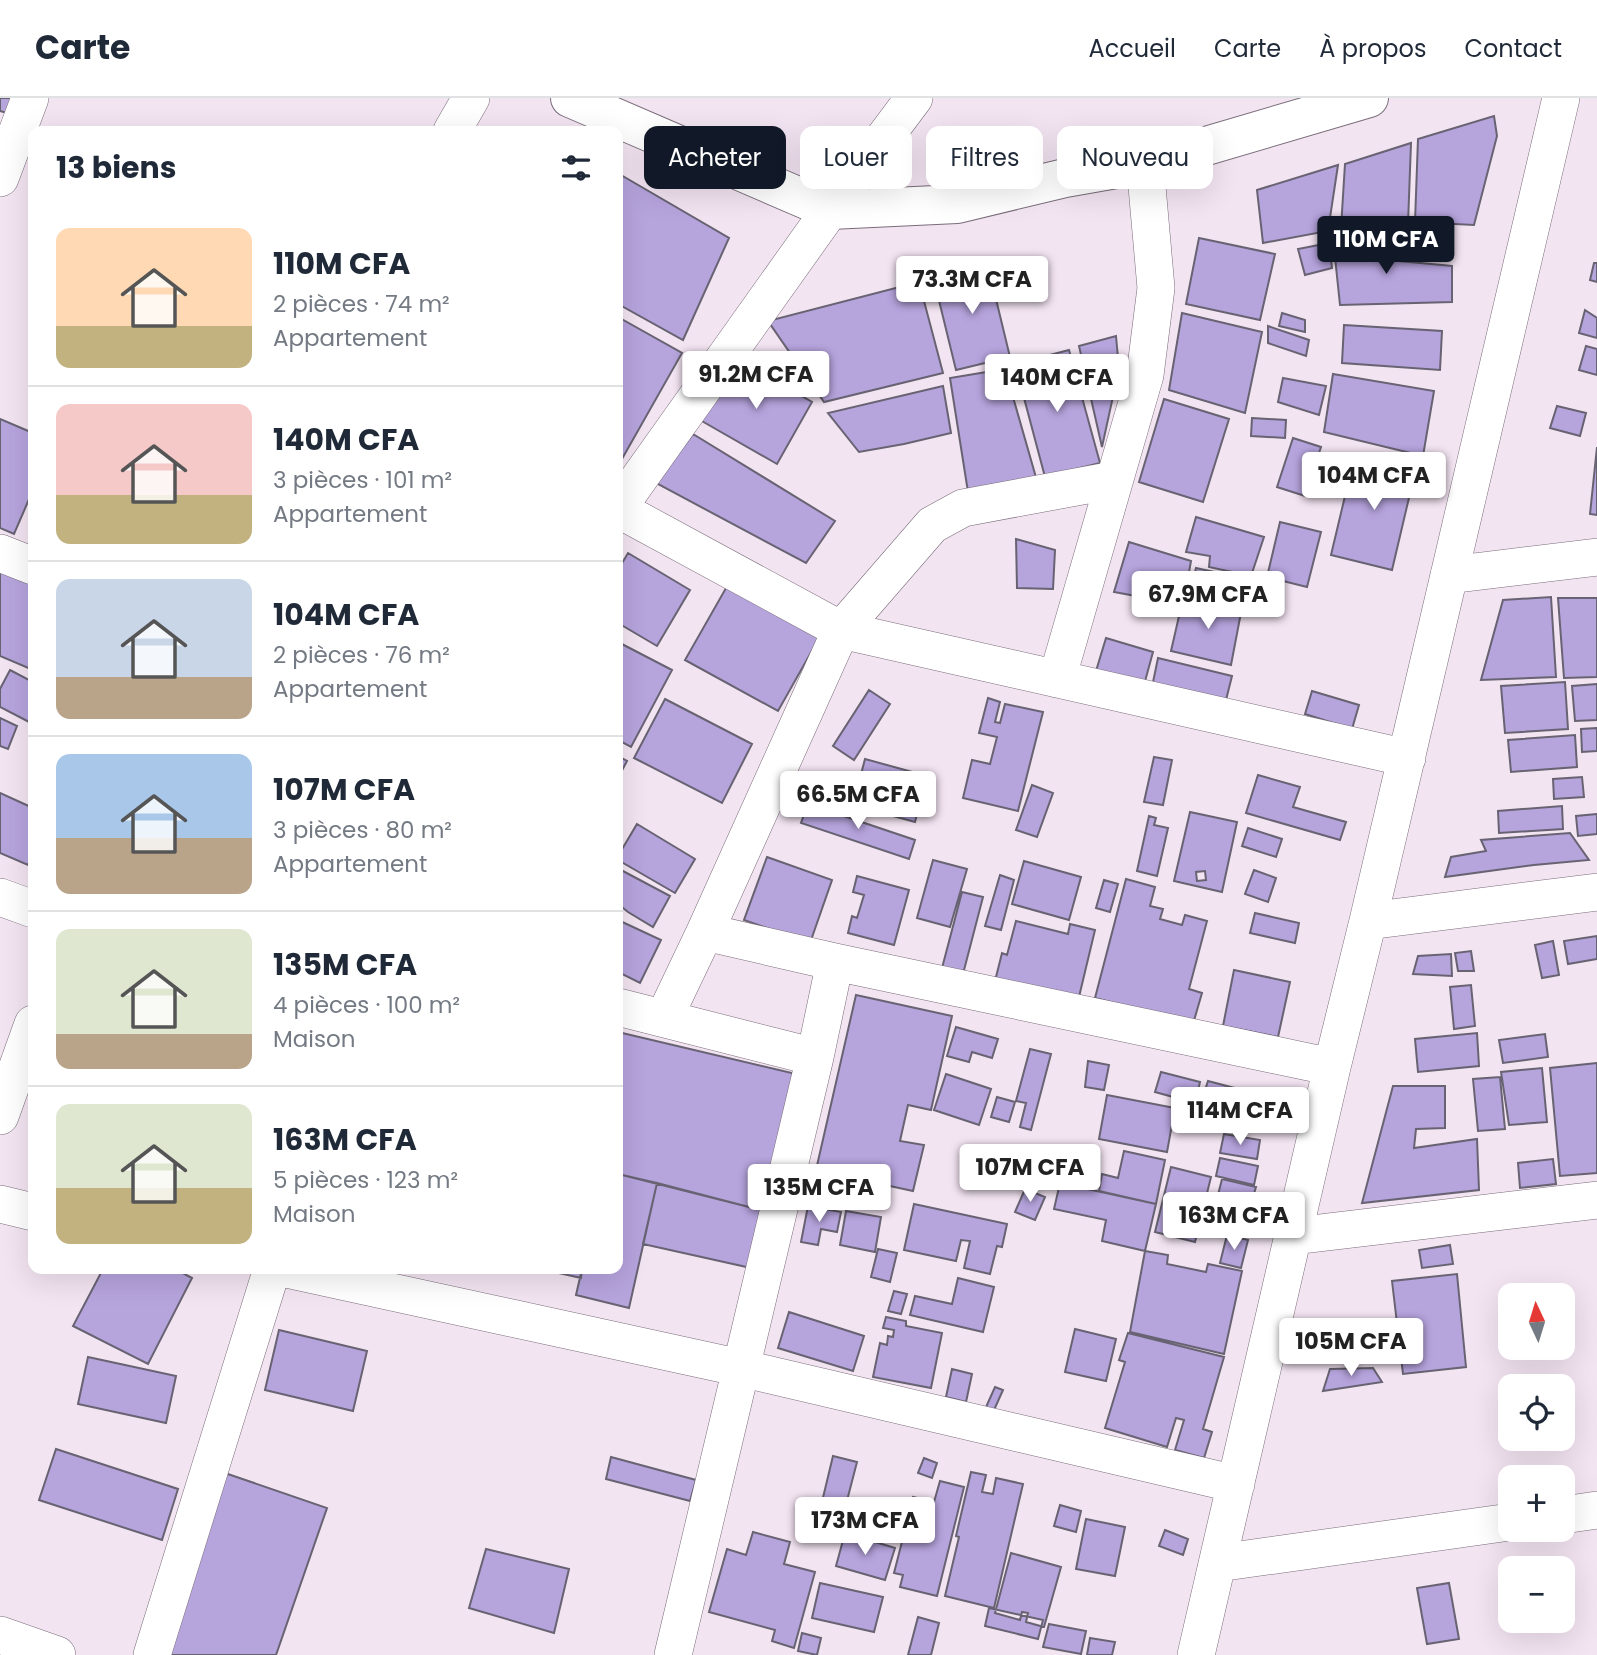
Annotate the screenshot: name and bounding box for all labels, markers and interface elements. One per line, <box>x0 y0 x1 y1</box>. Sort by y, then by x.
text: Carte <box>35 24 130 71</box>
text: Accueil <box>1089 32 1176 65</box>
text: Carte <box>1214 32 1281 65</box>
text: À propos <box>1319 32 1426 65</box>
text: Contact <box>1464 32 1562 65</box>
chip: Acheter <box>644 126 786 189</box>
chip: Louer <box>800 126 912 189</box>
chip: Filtres <box>926 126 1043 189</box>
chip: Nouveau <box>1057 126 1213 189</box>
text: 13 biens <box>56 146 176 189</box>
icon: filters <box>557 149 595 187</box>
pin: 110M CFA <box>1314 216 1458 276</box>
text: 110M CFA <box>1333 223 1439 255</box>
text: 110M CFA <box>273 242 410 285</box>
icon: home <box>112 256 196 340</box>
pin: 73.3M CFA <box>892 256 1052 316</box>
text: 73.3M CFA <box>912 263 1032 295</box>
text: 2 pièces · 74 m² <box>273 288 450 320</box>
text: Appartement <box>273 322 427 354</box>
pin: 91.2M CFA <box>676 352 836 411</box>
pin: 140M CFA <box>985 354 1129 414</box>
text: 91.2M CFA <box>698 358 814 390</box>
text: 140M CFA <box>1001 361 1113 393</box>
text: 140M CFA <box>273 418 419 461</box>
icon: home <box>112 432 196 516</box>
pin: 104M CFA <box>1302 452 1446 512</box>
text: 104M CFA <box>1318 459 1430 491</box>
text: 3 pièces · 101 m² <box>273 464 452 496</box>
text: Appartement <box>273 498 427 530</box>
pin: 67.9M CFA <box>1128 572 1288 631</box>
text: 67.9M CFA <box>1148 578 1268 610</box>
text: 104M CFA <box>273 593 419 636</box>
icon: home <box>112 607 196 691</box>
text: 2 pièces · 76 m² <box>273 639 450 671</box>
text: Appartement <box>273 673 427 705</box>
text: 107M CFA <box>273 768 415 811</box>
pin: 66.5M CFA <box>778 772 938 831</box>
text: 66.5M CFA <box>796 778 920 810</box>
icon: home <box>112 782 196 866</box>
text: 3 pièces · 80 m² <box>273 814 452 846</box>
text: Appartement <box>273 848 427 880</box>
text: 135M CFA <box>273 943 417 986</box>
icon: home <box>112 957 196 1041</box>
text: 4 pièces · 100 m² <box>273 989 460 1021</box>
text: Maison <box>273 1023 355 1055</box>
pin: 114M CFA <box>1168 1088 1312 1147</box>
text: 114M CFA <box>1187 1094 1293 1126</box>
text: 163M CFA <box>273 1118 417 1161</box>
icon: home <box>112 1132 196 1216</box>
pin: 107M CFA <box>958 1144 1102 1204</box>
text: 107M CFA <box>976 1151 1085 1183</box>
text: 5 pièces · 123 m² <box>273 1164 458 1196</box>
pin: 135M CFA <box>747 1164 891 1224</box>
text: 135M CFA <box>764 1171 874 1203</box>
pin: 163M CFA <box>1162 1192 1306 1252</box>
text: Maison <box>273 1198 355 1230</box>
text: 163M CFA <box>1179 1199 1289 1231</box>
north arrow <box>1498 1283 1575 1360</box>
map controls <box>1498 1283 1575 1633</box>
pin: 105M CFA <box>1279 1318 1423 1378</box>
text: 105M CFA <box>1295 1325 1407 1357</box>
button: locate <box>1498 1374 1575 1451</box>
button: + <box>1498 1465 1575 1542</box>
pin: 173M CFA <box>793 1498 937 1557</box>
text: 173M CFA <box>811 1504 919 1536</box>
button: − <box>1498 1556 1575 1633</box>

